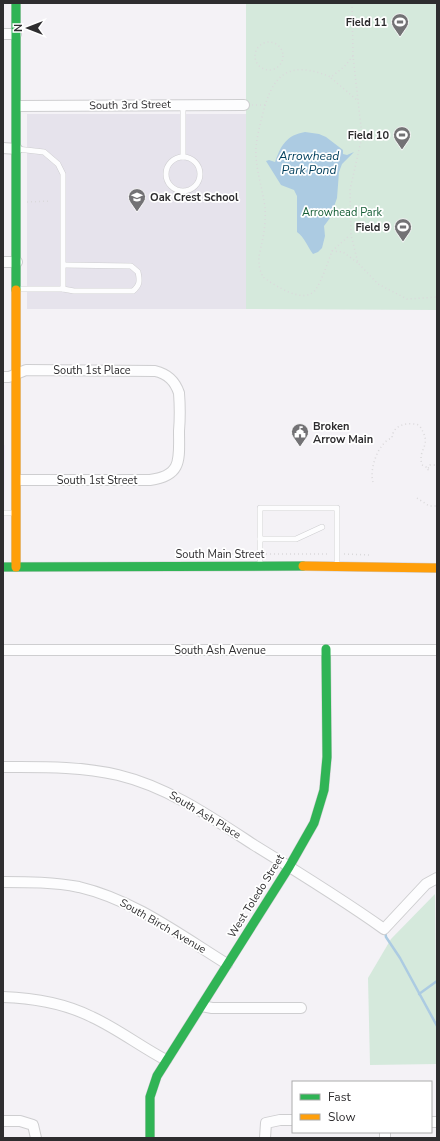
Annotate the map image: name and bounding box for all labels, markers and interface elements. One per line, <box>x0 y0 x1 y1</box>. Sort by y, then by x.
north arrow <box>8 8 48 48</box>
sports icon: Field 11 <box>390 12 410 37</box>
place label: Field 11 <box>346 15 387 30</box>
text: N <box>11 24 26 32</box>
street label: South 3rd Street <box>89 97 171 113</box>
sports icon: Field 10 <box>392 125 412 150</box>
place label: Field 10 <box>348 128 389 143</box>
water label: Arrowhead Park Pond <box>278 148 339 178</box>
school or university icon: Oak Crest School <box>127 187 147 212</box>
place label: Oak Crest School <box>150 190 239 205</box>
park label: Arrowhead Park <box>302 205 383 220</box>
sports icon: Field 9 <box>393 217 413 242</box>
place label: Field 9 <box>355 220 390 235</box>
street label: South 1st Place <box>53 363 131 378</box>
place label: Broken Arrow Main <box>313 419 373 447</box>
public building icon: Broken Arrow Main <box>290 422 310 447</box>
street label: South 1st Street <box>57 473 137 488</box>
street label: South Main Street <box>176 547 265 562</box>
street label: South Ash Avenue <box>174 643 266 658</box>
street label: South Ash Place <box>166 788 244 842</box>
street label: West Toledo Street <box>224 851 288 940</box>
street label: South Birch Avenue <box>117 895 209 957</box>
legend <box>292 1081 432 1133</box>
text: Fast <box>328 1089 351 1105</box>
text: Slow <box>328 1109 356 1125</box>

